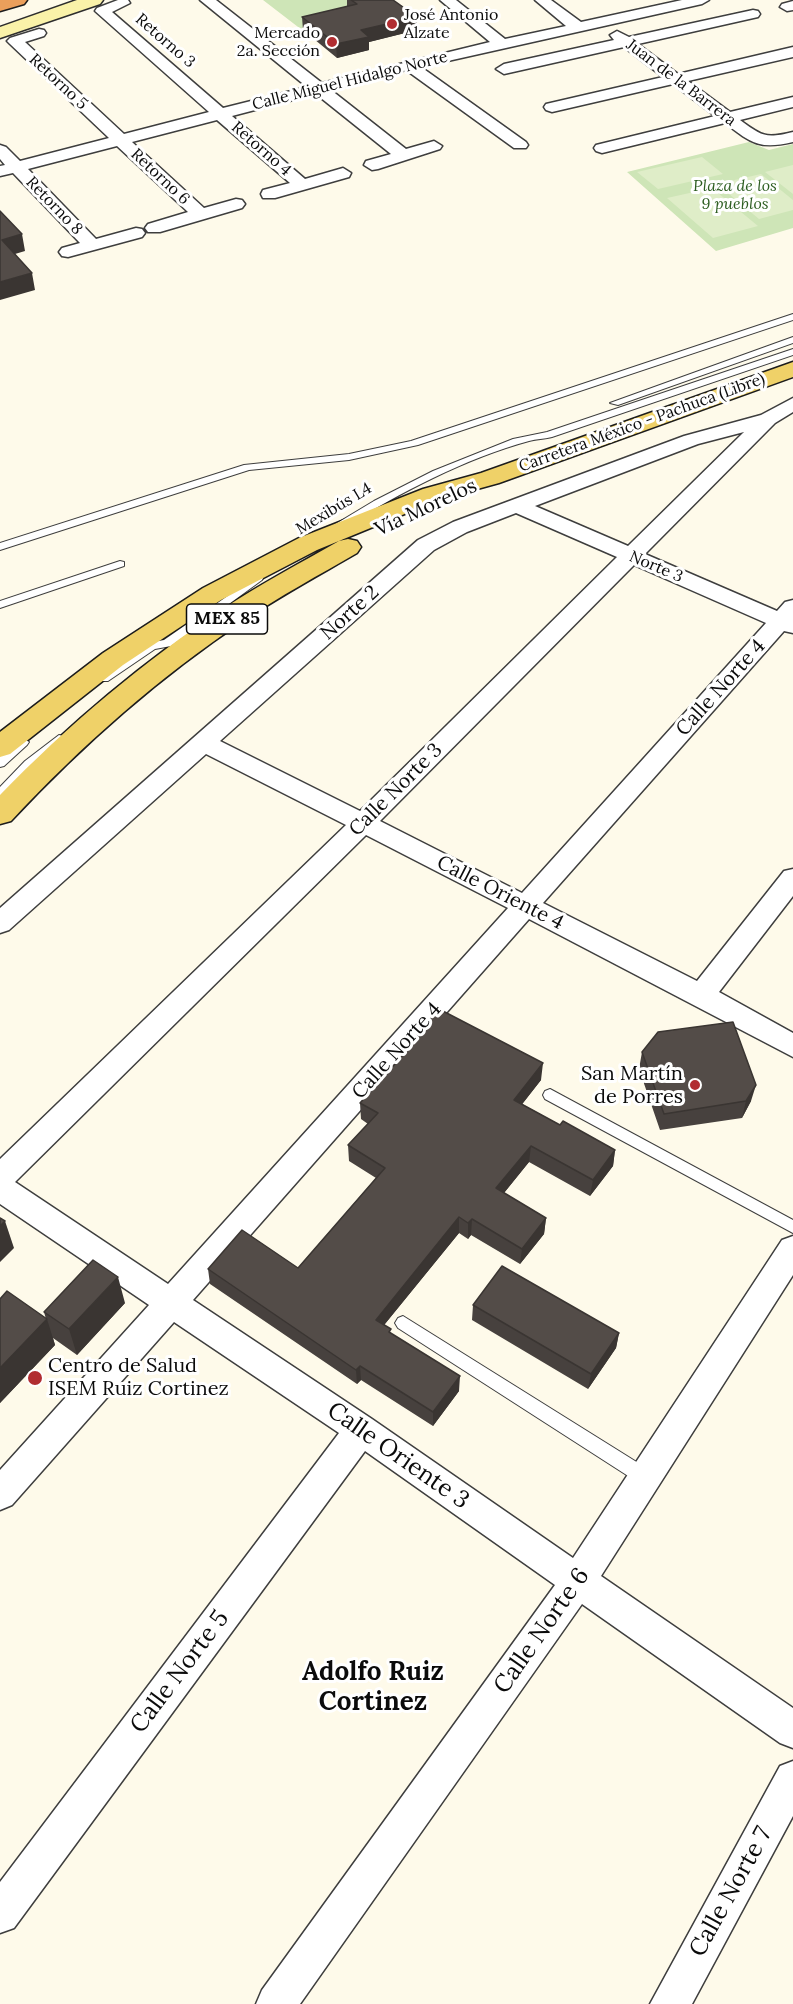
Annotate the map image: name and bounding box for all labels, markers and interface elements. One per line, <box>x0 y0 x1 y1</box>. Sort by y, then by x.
place label: José Antonio Alzate <box>404 5 498 43</box>
street label: Retorno 3 <box>131 10 199 72</box>
marker: José Antonio Alzate <box>385 17 399 31</box>
place label: Mercado 2a. Sección <box>237 23 320 61</box>
marker: Mercado 2a. Sección <box>325 35 339 49</box>
street label: Juan de la Barrera <box>622 35 740 131</box>
street label: Calle Miguel Hidalgo Norte <box>250 47 450 115</box>
street label: Retorno 5 <box>25 50 91 114</box>
street label: Retorno 4 <box>227 118 295 180</box>
street label: Retorno 6 <box>127 145 193 209</box>
street label: Retorno 8 <box>22 173 86 239</box>
park label: Plaza de los 9 pueblos <box>693 176 777 214</box>
street label: Carretera México - Pachuca (Libre) <box>516 369 768 477</box>
street label: Vía Morelos <box>371 474 481 542</box>
street label: Mexibús L4 <box>293 479 375 539</box>
street label: Norte 3 <box>626 547 686 587</box>
street label: Norte 2 <box>316 581 384 645</box>
road number: MEX 85 <box>186 604 268 634</box>
street label: Calle Norte 4 <box>671 635 771 741</box>
street label: Calle Norte 3 <box>344 738 448 842</box>
street label: Calle Oriente 4 <box>433 851 567 935</box>
street label: Calle Norte 4 <box>347 998 447 1104</box>
place label: San Martín de Porres <box>581 1062 683 1109</box>
marker: San Martín de Porres <box>688 1078 702 1092</box>
place label: Centro de Salud ISEM Ruiz Cortinez <box>48 1354 229 1401</box>
marker: Centro de Salud ISEM Ruiz Cortinez <box>26 1369 44 1387</box>
street label: Calle Oriente 3 <box>321 1396 475 1516</box>
street label: Calle Norte 6 <box>488 1563 596 1699</box>
street label: Calle Norte 5 <box>125 1605 235 1739</box>
district label: Adolfo Ruiz Cortinez <box>302 1657 444 1718</box>
street label: Calle Norte 7 <box>684 1822 778 1962</box>

